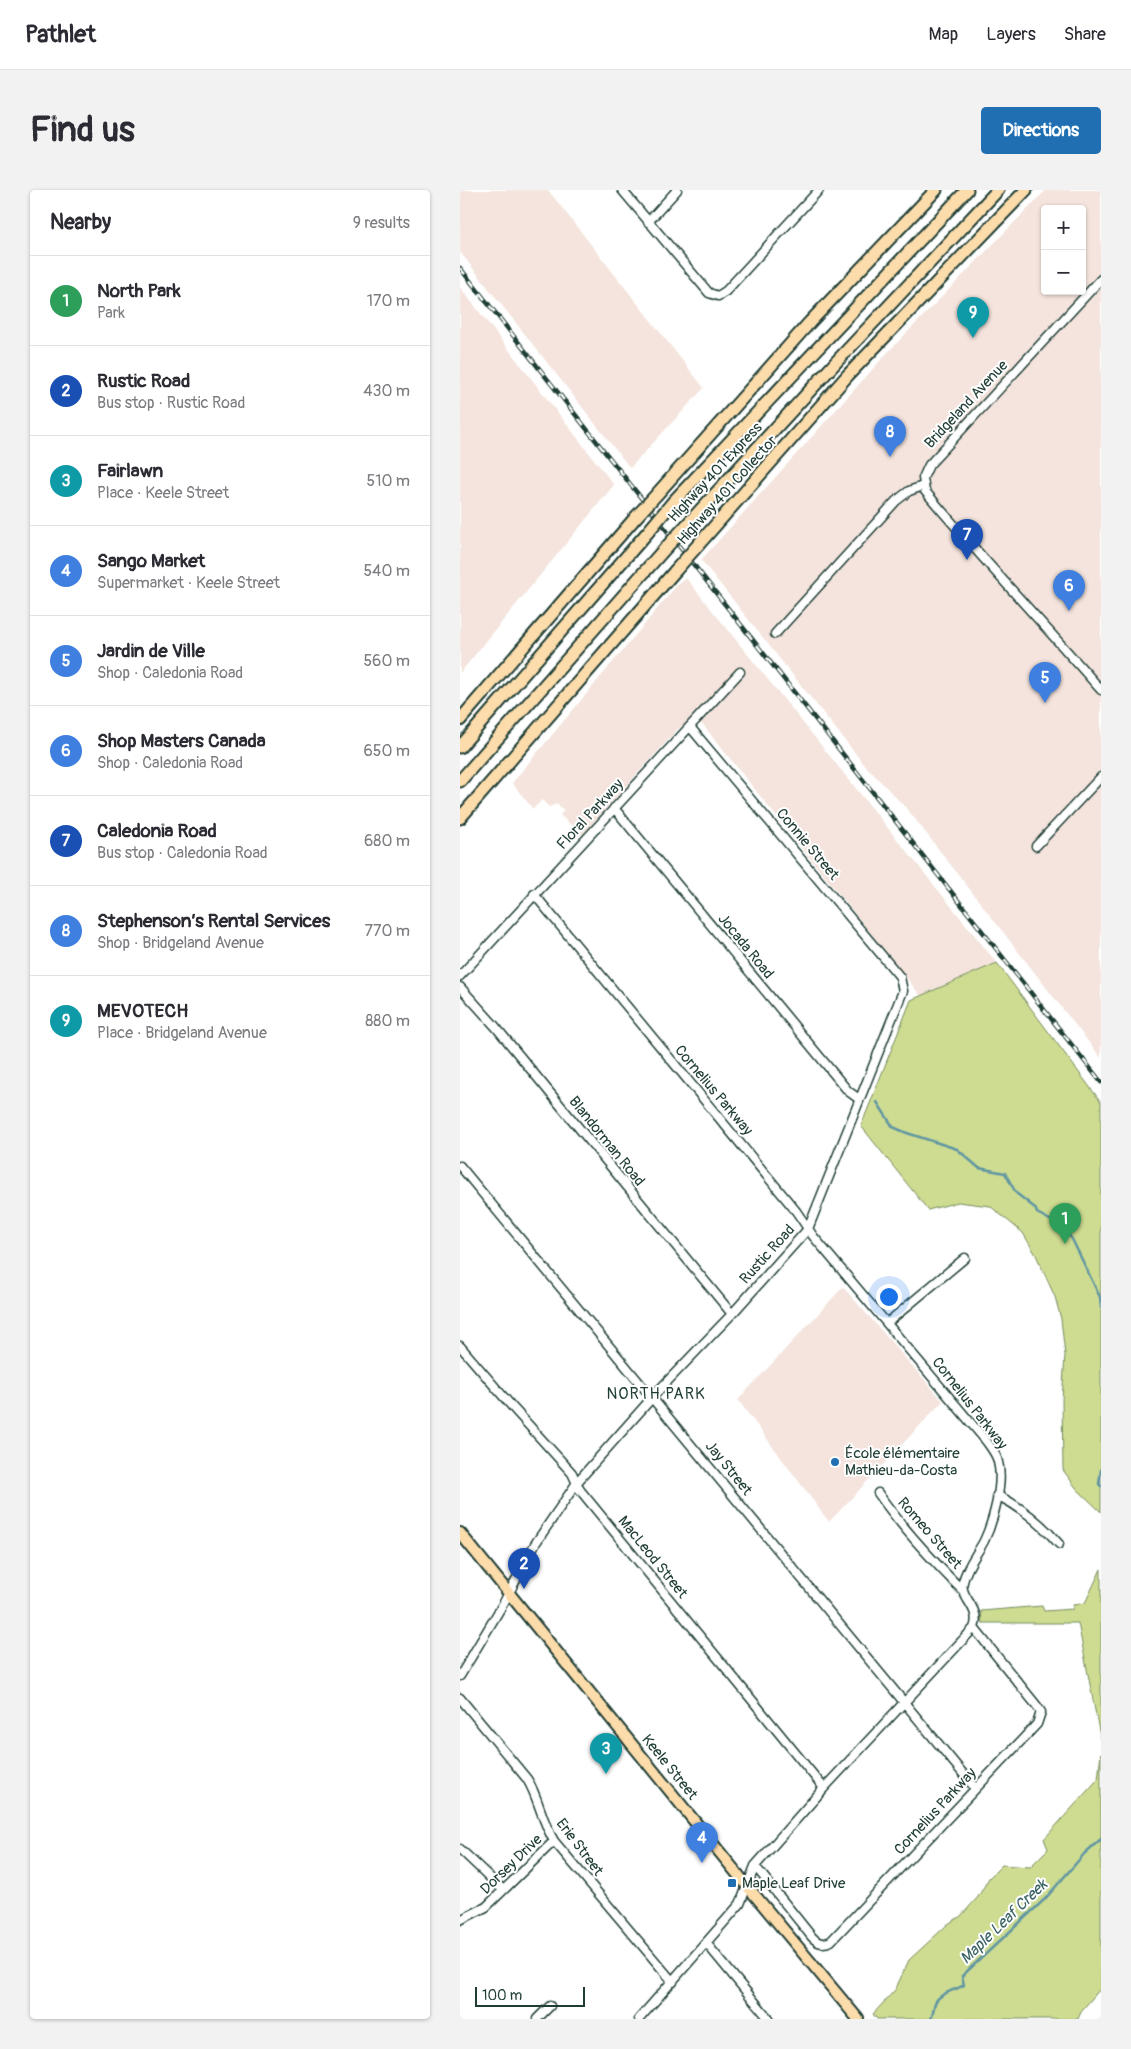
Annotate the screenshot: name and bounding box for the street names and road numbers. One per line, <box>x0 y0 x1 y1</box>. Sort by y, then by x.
street label: Bridgeland Avenue <box>921 356 1013 453</box>
street label: Highway 401 Express <box>664 418 767 526</box>
street label: Highway 401 Collector <box>673 431 782 549</box>
street label: Floral Parkway <box>553 775 628 854</box>
street label: Connie Street <box>772 804 844 885</box>
street label: Jocada Road <box>714 910 778 983</box>
street label: Cornelius Parkway <box>670 1041 757 1140</box>
street label: Blandorman Road <box>565 1093 649 1190</box>
street label: Rustic Road <box>736 1221 799 1288</box>
street label: Cornelius Parkway <box>928 1353 1012 1454</box>
street label: Jay Street <box>701 1437 757 1500</box>
street label: Romeo Street <box>893 1494 967 1574</box>
street label: MacLeod Street <box>614 1512 692 1603</box>
street label: Keele Street <box>637 1731 702 1805</box>
street label: Cornelius Parkway <box>890 1763 981 1859</box>
street label: Erie Street <box>552 1815 608 1881</box>
street label: Dorsey Drive <box>476 1830 547 1898</box>

